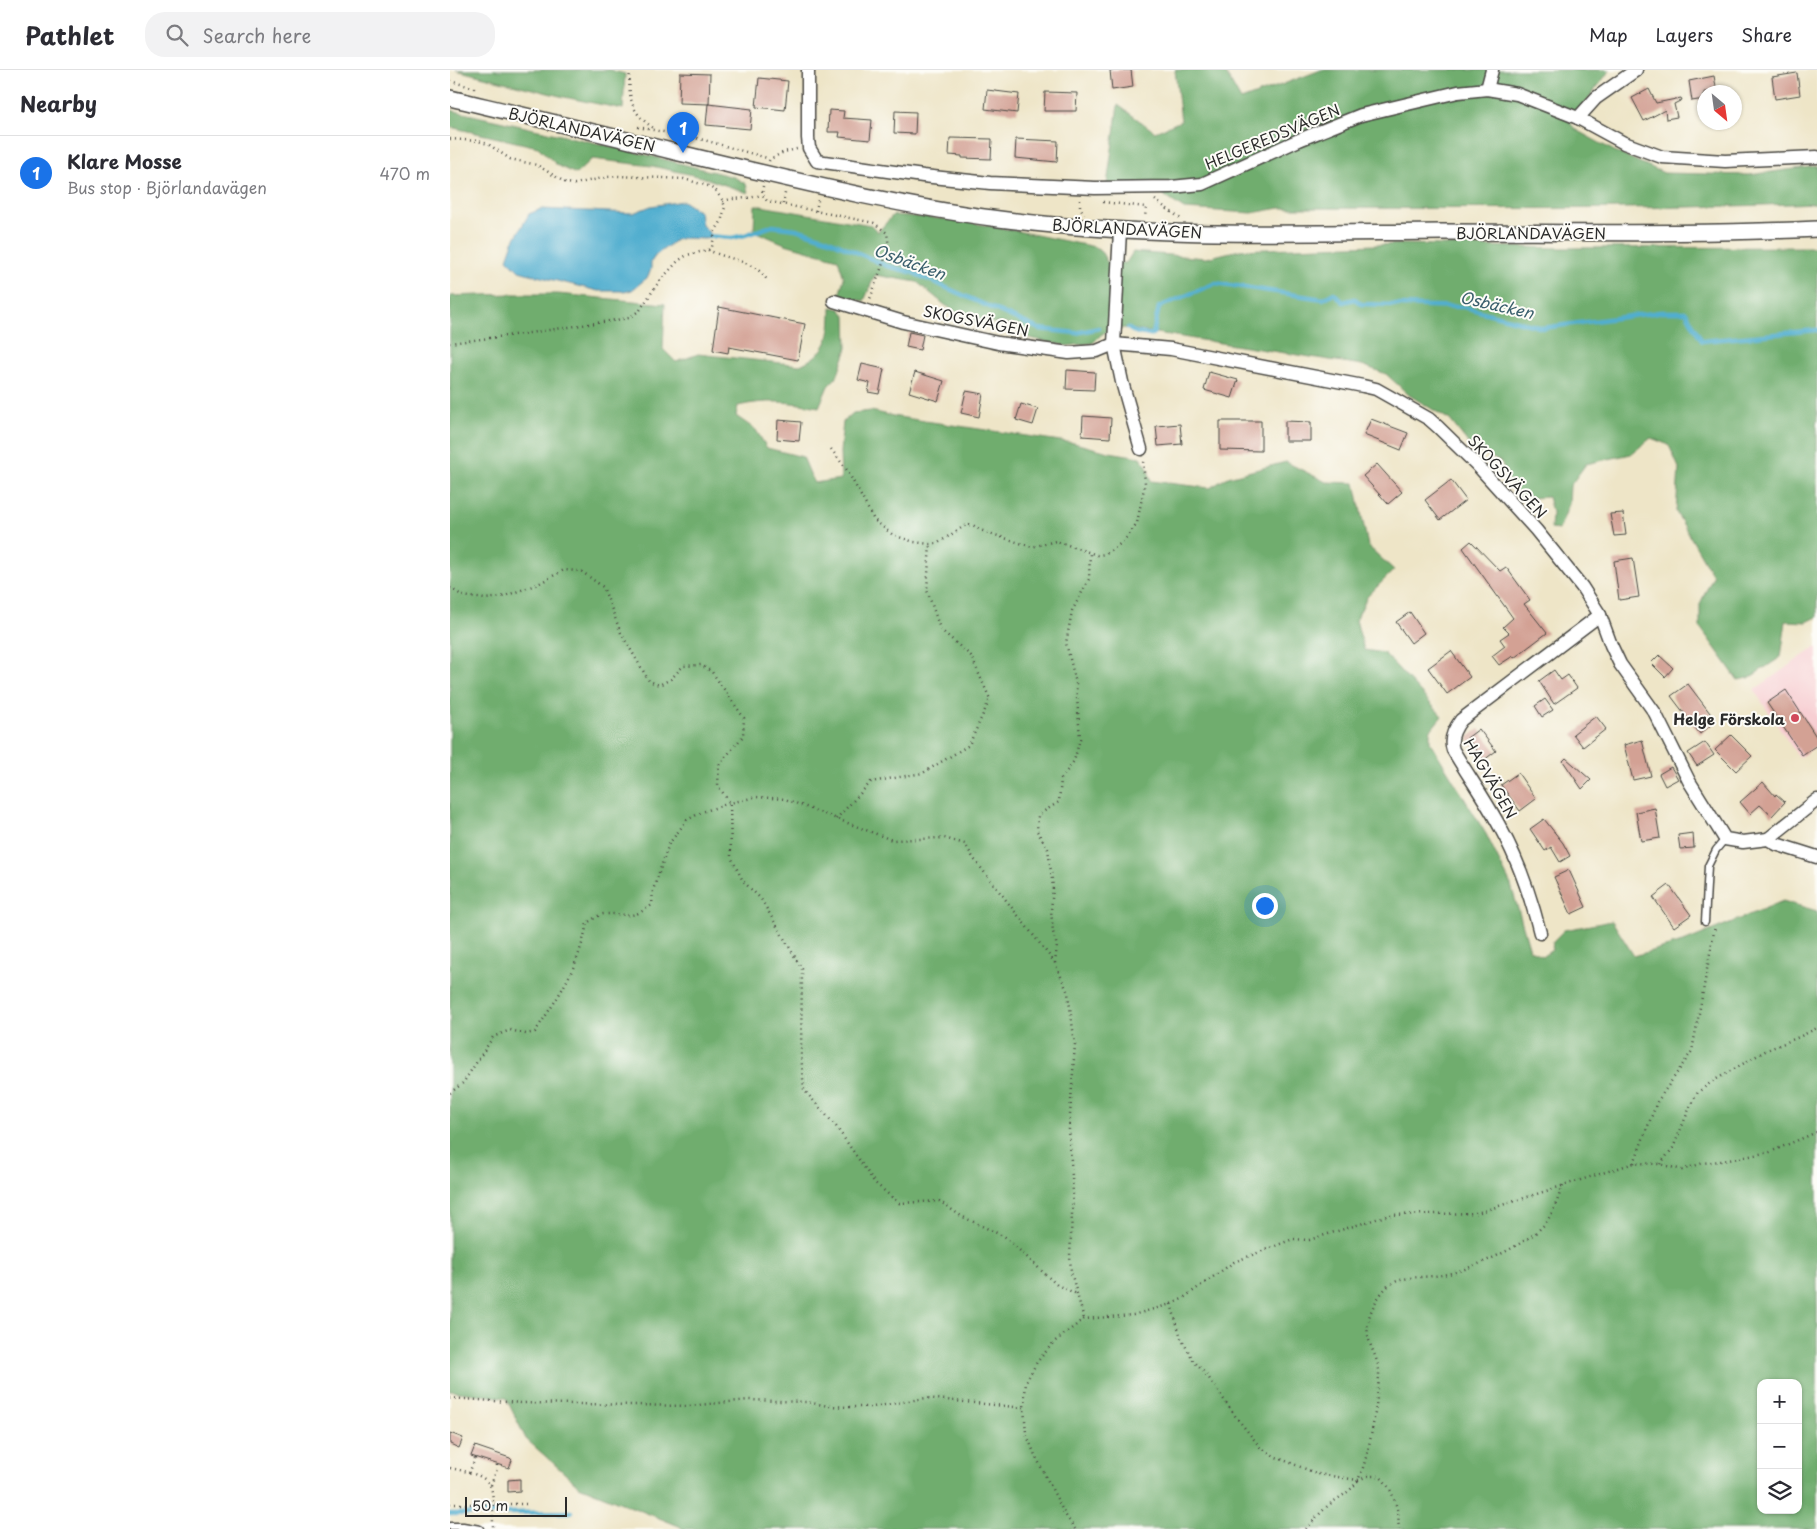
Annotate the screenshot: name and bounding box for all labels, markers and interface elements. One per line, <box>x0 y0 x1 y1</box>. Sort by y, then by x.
search box <box>145 12 495 57</box>
text: Pathlet <box>25 17 115 53</box>
icon: search <box>163 21 191 49</box>
text: Search here <box>203 21 311 49</box>
text: Map <box>1589 21 1628 48</box>
text: Layers <box>1656 21 1713 48</box>
text: Share <box>1741 21 1792 48</box>
north arrow <box>1697 85 1742 130</box>
text: Nearby <box>20 87 97 119</box>
street label: HELGEREDSVÄGEN <box>1201 97 1343 175</box>
street label: BJÖRLANDAVÄGEN <box>506 101 658 157</box>
pin: 1 <box>667 112 699 153</box>
text: Klare Mosse <box>67 147 182 175</box>
text: 1 <box>32 161 40 185</box>
text: 470 m <box>380 161 430 185</box>
text: Bus stop · Björlandavägen <box>67 175 267 199</box>
street label: BJÖRLANDAVÄGEN <box>1051 213 1203 243</box>
street label: BJÖRLANDAVÄGEN <box>1456 221 1606 244</box>
water label: Osbäcken <box>871 237 950 285</box>
water label: Osbäcken <box>1458 284 1537 324</box>
street label: SKOGSVÄGEN <box>921 299 1031 341</box>
street label: SKOGSVÄGEN <box>1463 429 1553 523</box>
place label: Helge Förskola <box>1673 707 1785 730</box>
marker: Helge Förskola <box>1789 712 1801 724</box>
street label: HAGVÄGEN <box>1459 733 1523 823</box>
your location <box>1252 893 1278 919</box>
map controls <box>1757 1379 1802 1514</box>
button: + <box>1757 1379 1802 1424</box>
button: − <box>1757 1424 1802 1469</box>
button: layers <box>1757 1469 1802 1514</box>
scale bar <box>465 1494 568 1517</box>
text: 50 m <box>472 1495 508 1516</box>

